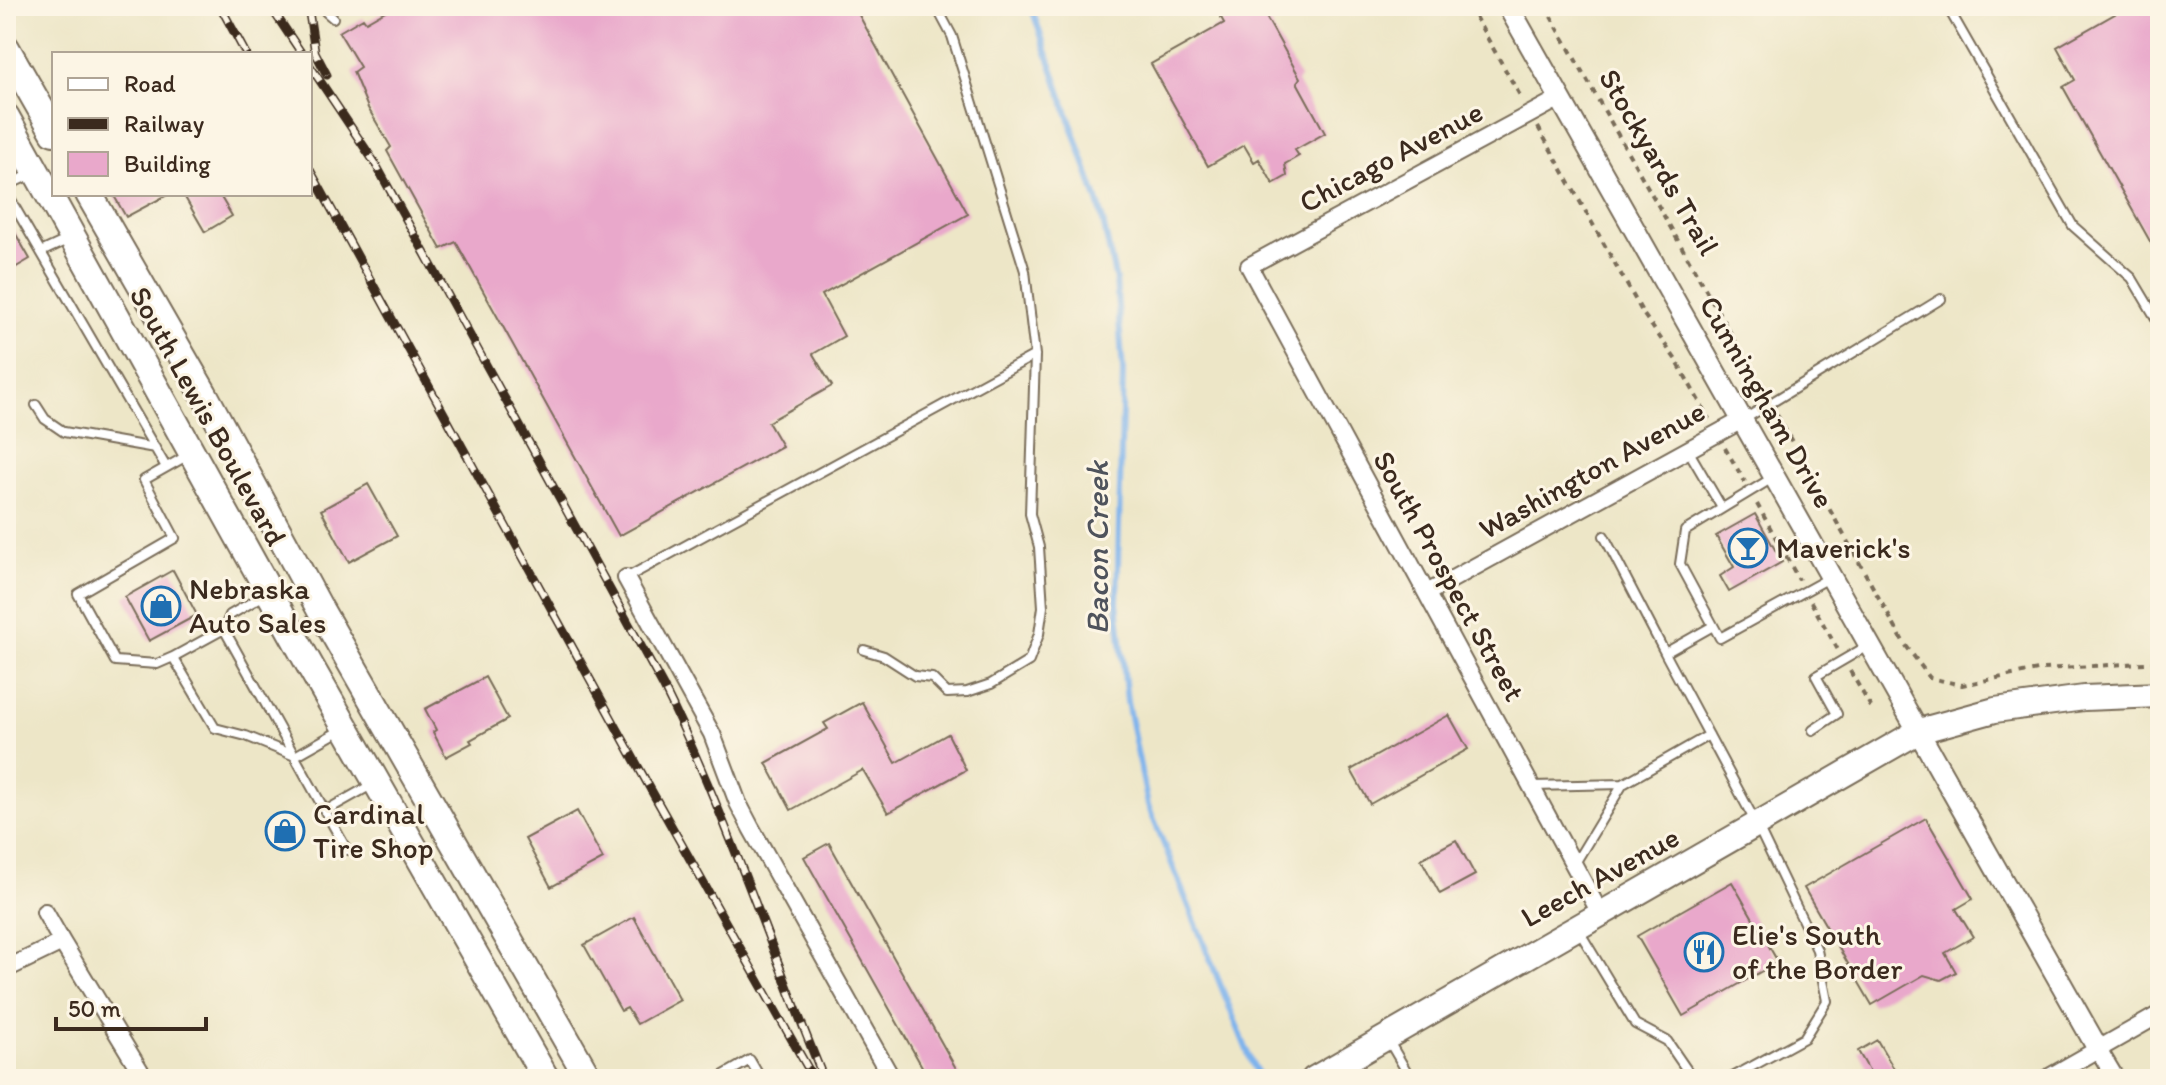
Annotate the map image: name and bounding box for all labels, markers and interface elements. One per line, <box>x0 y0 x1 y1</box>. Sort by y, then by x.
legend <box>52 52 312 196</box>
street label: Stockyards Trail <box>1591 62 1728 262</box>
text: Road <box>124 69 176 98</box>
street label: Chicago Avenue <box>1293 93 1489 220</box>
text: Railway <box>124 109 205 138</box>
text: Building <box>124 149 211 178</box>
street label: South Lewis Boulevard <box>122 280 295 552</box>
street label: Cunningham Drive <box>1692 289 1843 515</box>
street label: Washington Avenue <box>1472 392 1711 547</box>
street label: South Prospect Street <box>1365 444 1534 707</box>
water label: Bacon Creek <box>1078 460 1116 635</box>
bar icon: Maverick's <box>1727 527 1769 569</box>
place label: Maverick's <box>1776 529 1911 566</box>
place label: Nebraska Auto Sales <box>189 570 327 641</box>
shop icon: Nebraska Auto Sales <box>140 585 182 627</box>
place label: Cardinal Tire Shop <box>313 795 434 866</box>
shop icon: Cardinal Tire Shop <box>264 810 306 852</box>
street label: Leech Avenue <box>1514 818 1685 935</box>
place label: Elie's South of the Border <box>1732 916 1902 987</box>
restaurant icon: Elie's South of the Border <box>1683 931 1725 973</box>
scale bar <box>56 981 206 1031</box>
text: 50 m <box>68 994 121 1023</box>

